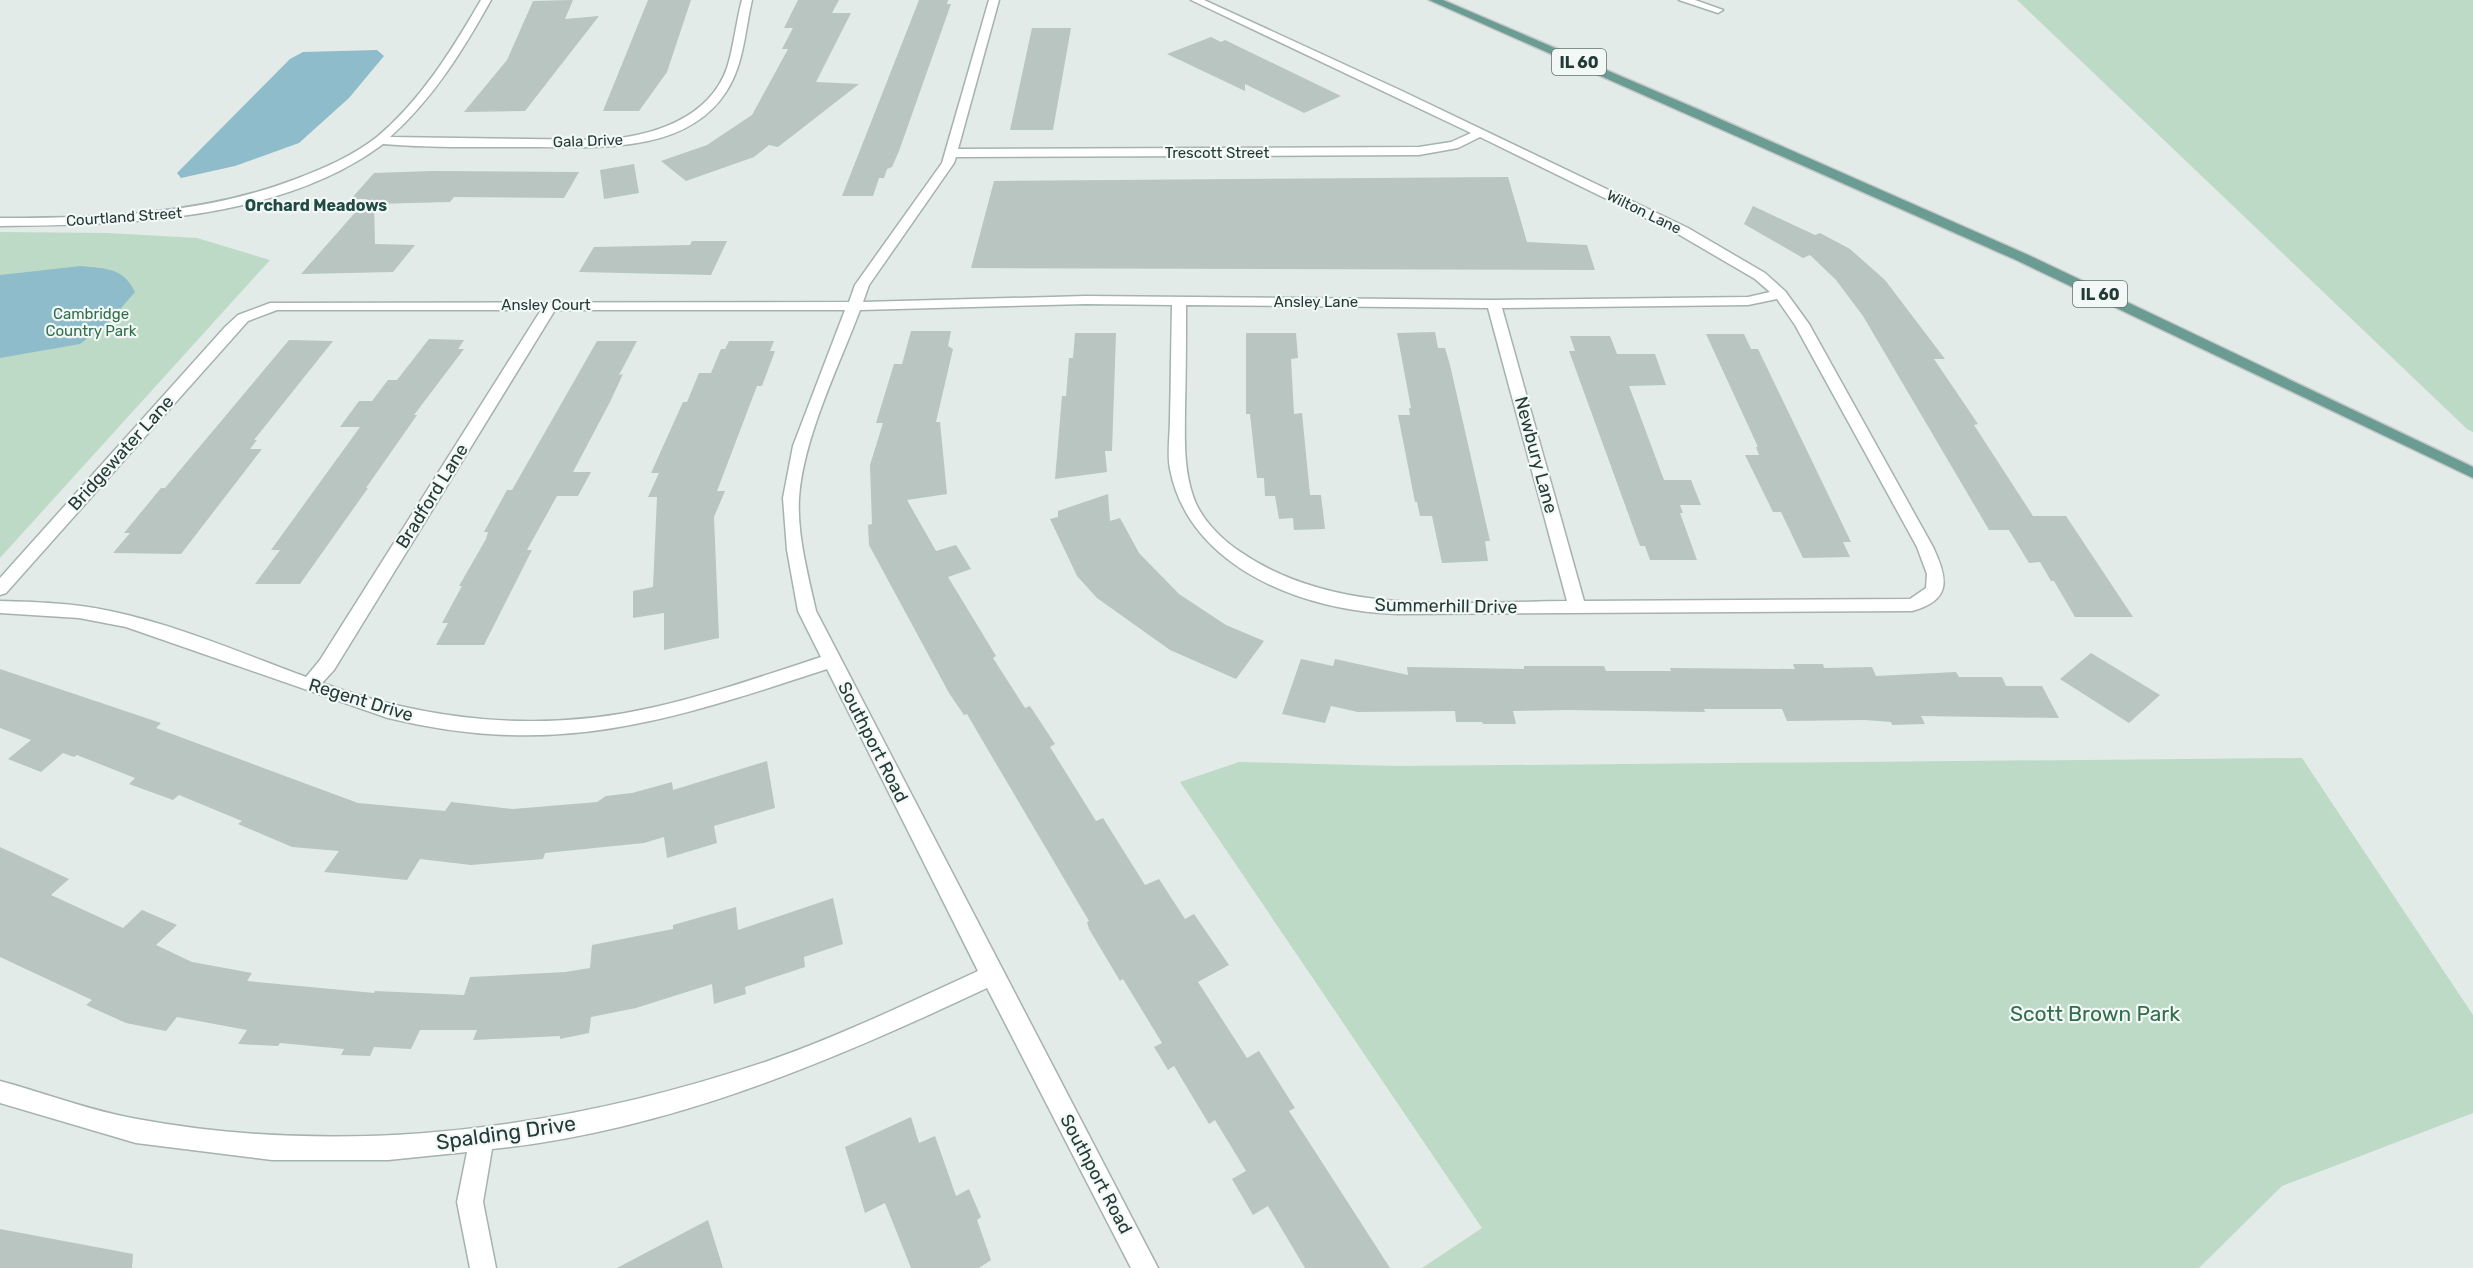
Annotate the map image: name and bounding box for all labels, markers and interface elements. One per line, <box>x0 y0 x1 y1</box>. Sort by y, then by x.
road number: IL 60 <box>1552 49 1606 75</box>
street label: Gala Drive <box>553 131 623 151</box>
street label: Trescott Street <box>1165 144 1269 162</box>
street label: Wilton Lane <box>1604 186 1684 238</box>
district label: Orchard Meadows <box>245 196 387 215</box>
street label: Courtland Street <box>65 204 183 230</box>
road number: IL 60 <box>2073 281 2127 307</box>
street label: Ansley Lane <box>1274 293 1358 311</box>
street label: Ansley Court <box>501 296 591 314</box>
park label: Cambridge Country Park <box>46 305 137 340</box>
street label: Bridgewater Lane <box>63 391 179 515</box>
street label: Newbury Lane <box>1510 394 1562 516</box>
street label: Bradford Lane <box>391 440 473 552</box>
street label: Summerhill Drive <box>1374 594 1518 618</box>
street label: Regent Drive <box>306 674 416 726</box>
street label: Southport Road <box>833 678 913 806</box>
park label: Scott Brown Park <box>2010 1001 2180 1026</box>
street label: Spalding Drive <box>434 1110 577 1155</box>
street label: Southport Road <box>1055 1110 1137 1238</box>

